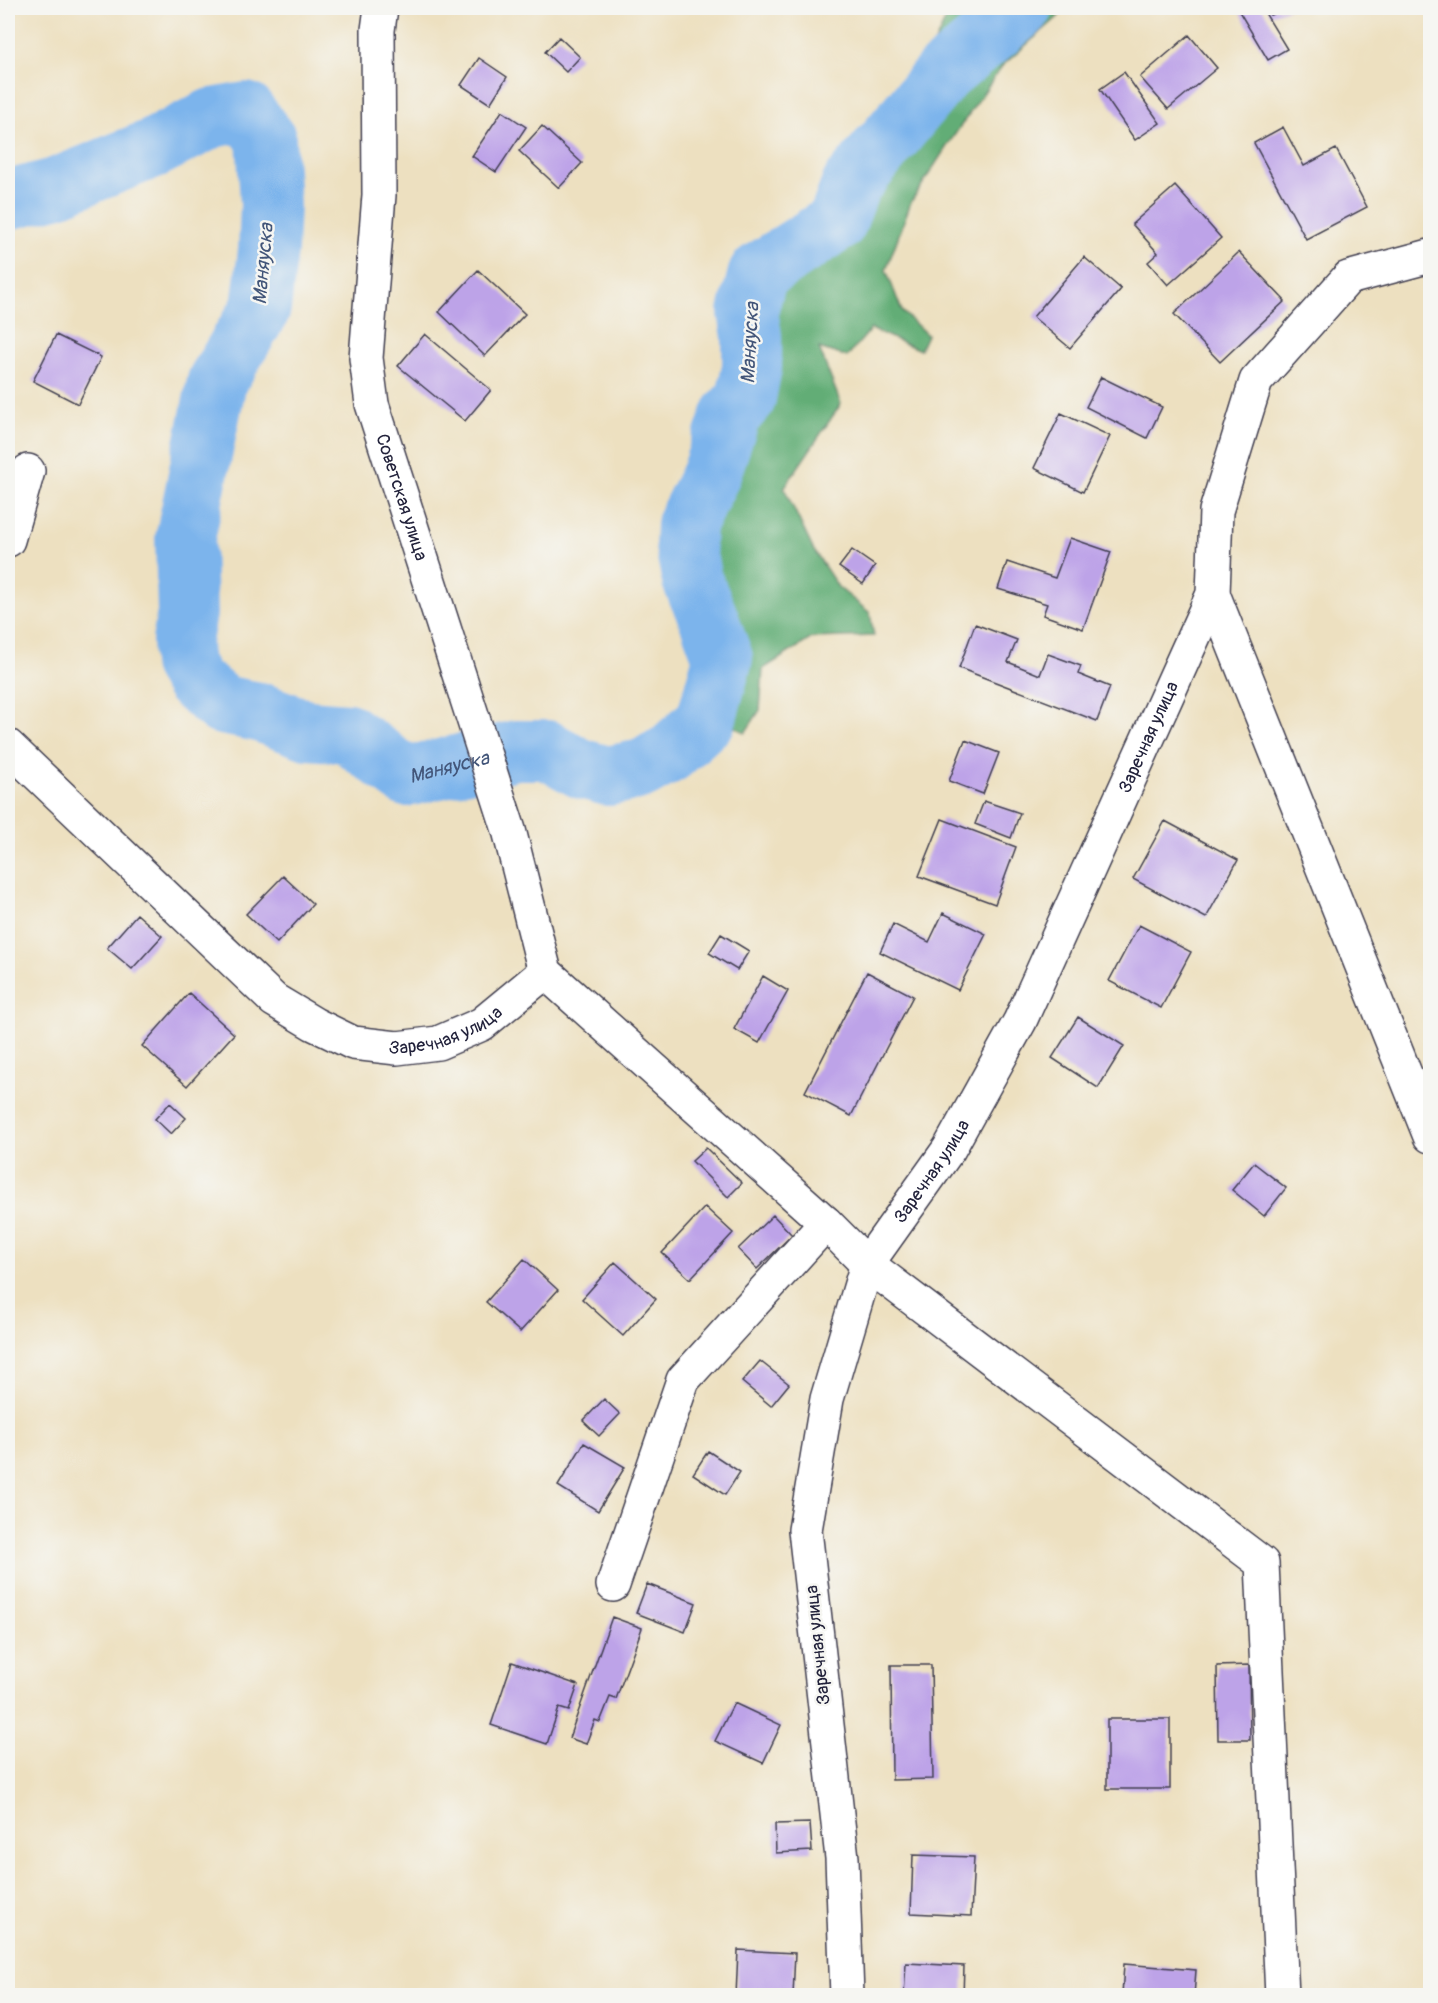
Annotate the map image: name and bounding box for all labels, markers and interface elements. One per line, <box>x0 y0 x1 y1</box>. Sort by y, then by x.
water label: Маняуска <box>247 221 279 306</box>
water label: Маняуска <box>735 300 765 384</box>
street label: Советская улица <box>371 431 433 563</box>
street label: Заречная улица <box>1113 678 1184 797</box>
water label: Маняуска <box>406 744 493 789</box>
street label: Заречная улица <box>388 1001 507 1060</box>
street label: Заречная улица <box>888 1115 975 1227</box>
street label: Заречная улица <box>800 1584 836 1706</box>

